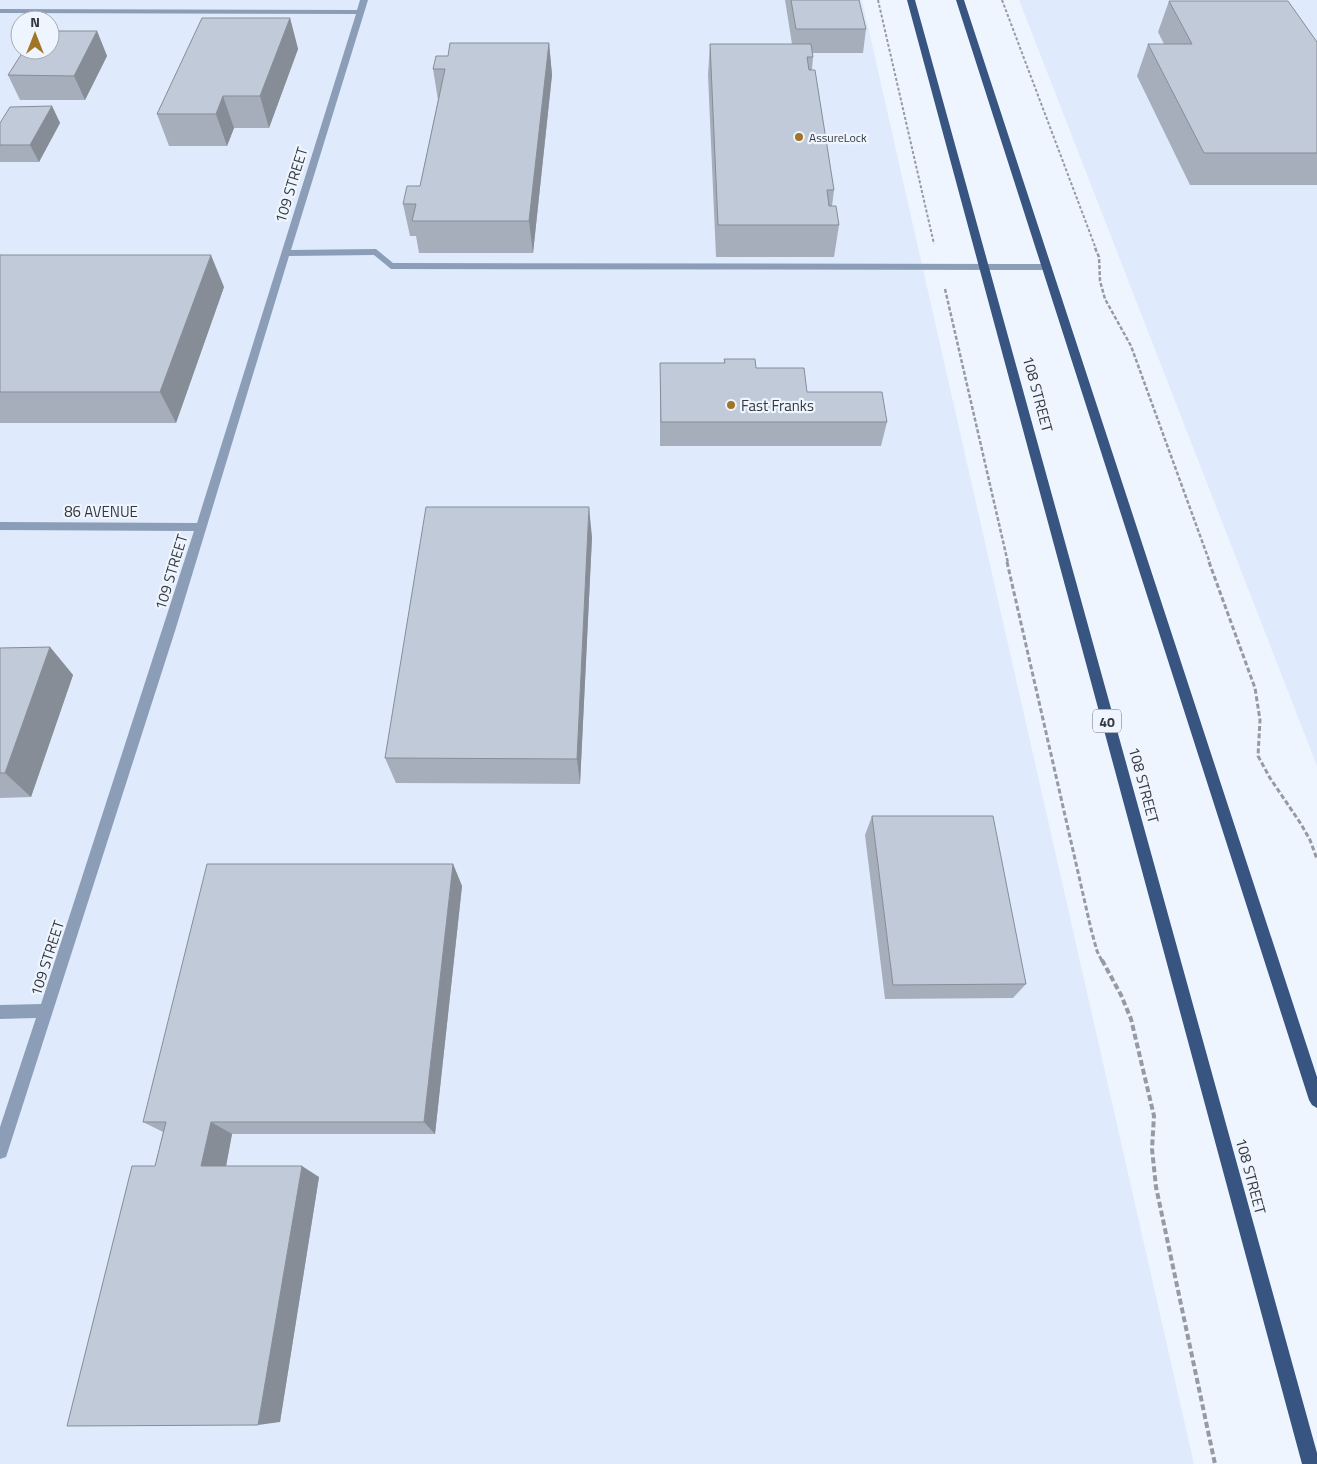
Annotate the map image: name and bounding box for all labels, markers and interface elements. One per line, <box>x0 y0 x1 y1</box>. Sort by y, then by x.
north arrow <box>10 10 60 60</box>
text: N <box>30 11 40 32</box>
place label: AssureLock <box>809 128 867 147</box>
marker: AssureLock <box>793 131 805 143</box>
street label: 109 STREET <box>269 144 313 226</box>
street label: 108 STREET <box>1017 353 1059 435</box>
place label: Fast Franks <box>741 394 814 417</box>
marker: Fast Franks <box>725 399 737 411</box>
street label: 86 AVENUE <box>64 500 138 523</box>
street label: 109 STREET <box>149 531 193 613</box>
road number: 40 <box>1093 709 1121 732</box>
street label: 108 STREET <box>1123 744 1165 826</box>
street label: 109 STREET <box>24 917 70 999</box>
street label: 108 STREET <box>1230 1135 1272 1217</box>

